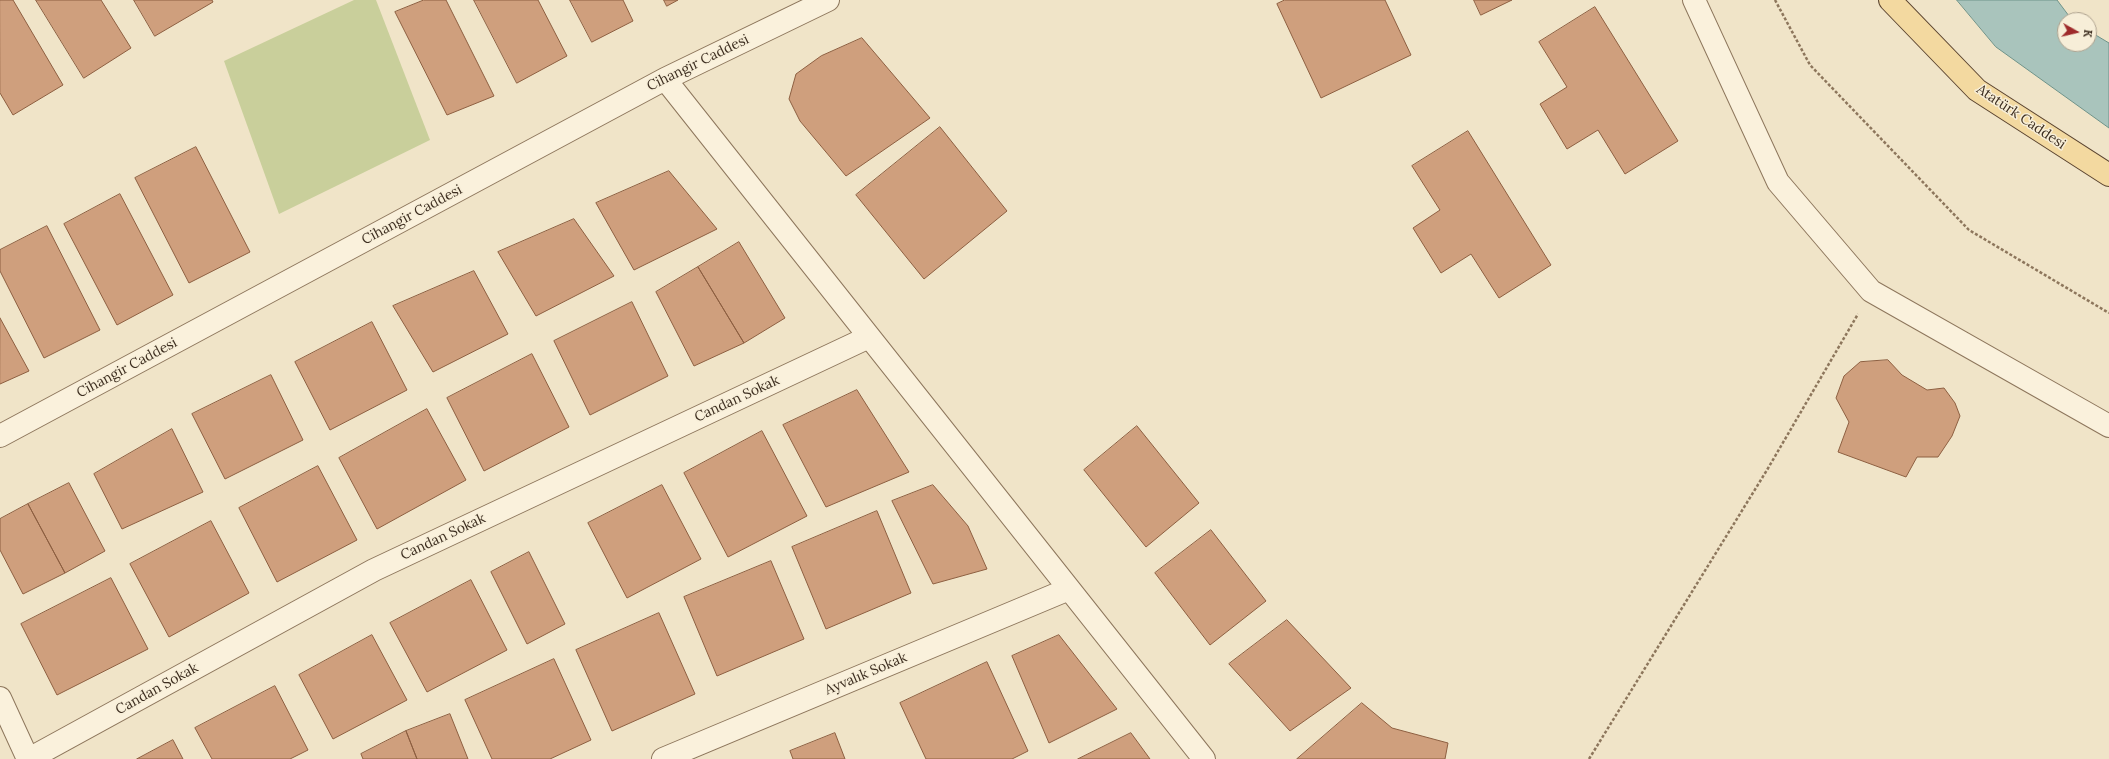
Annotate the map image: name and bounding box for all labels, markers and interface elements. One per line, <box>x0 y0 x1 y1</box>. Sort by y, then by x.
north arrow <box>2057 12 2097 52</box>
text: K <box>2080 29 2095 38</box>
street label: Cihangir Caddesi <box>644 31 752 95</box>
street label: Atatürk Caddesi <box>1973 81 2069 153</box>
street label: Cihangir Caddesi <box>359 181 465 249</box>
street label: Cihangir Caddesi <box>74 334 180 402</box>
street label: Candan Sokak <box>692 372 782 426</box>
street label: Candan Sokak <box>398 510 488 564</box>
street label: Ayvalık Sokak <box>822 649 910 699</box>
street label: Candan Sokak <box>113 659 201 719</box>

